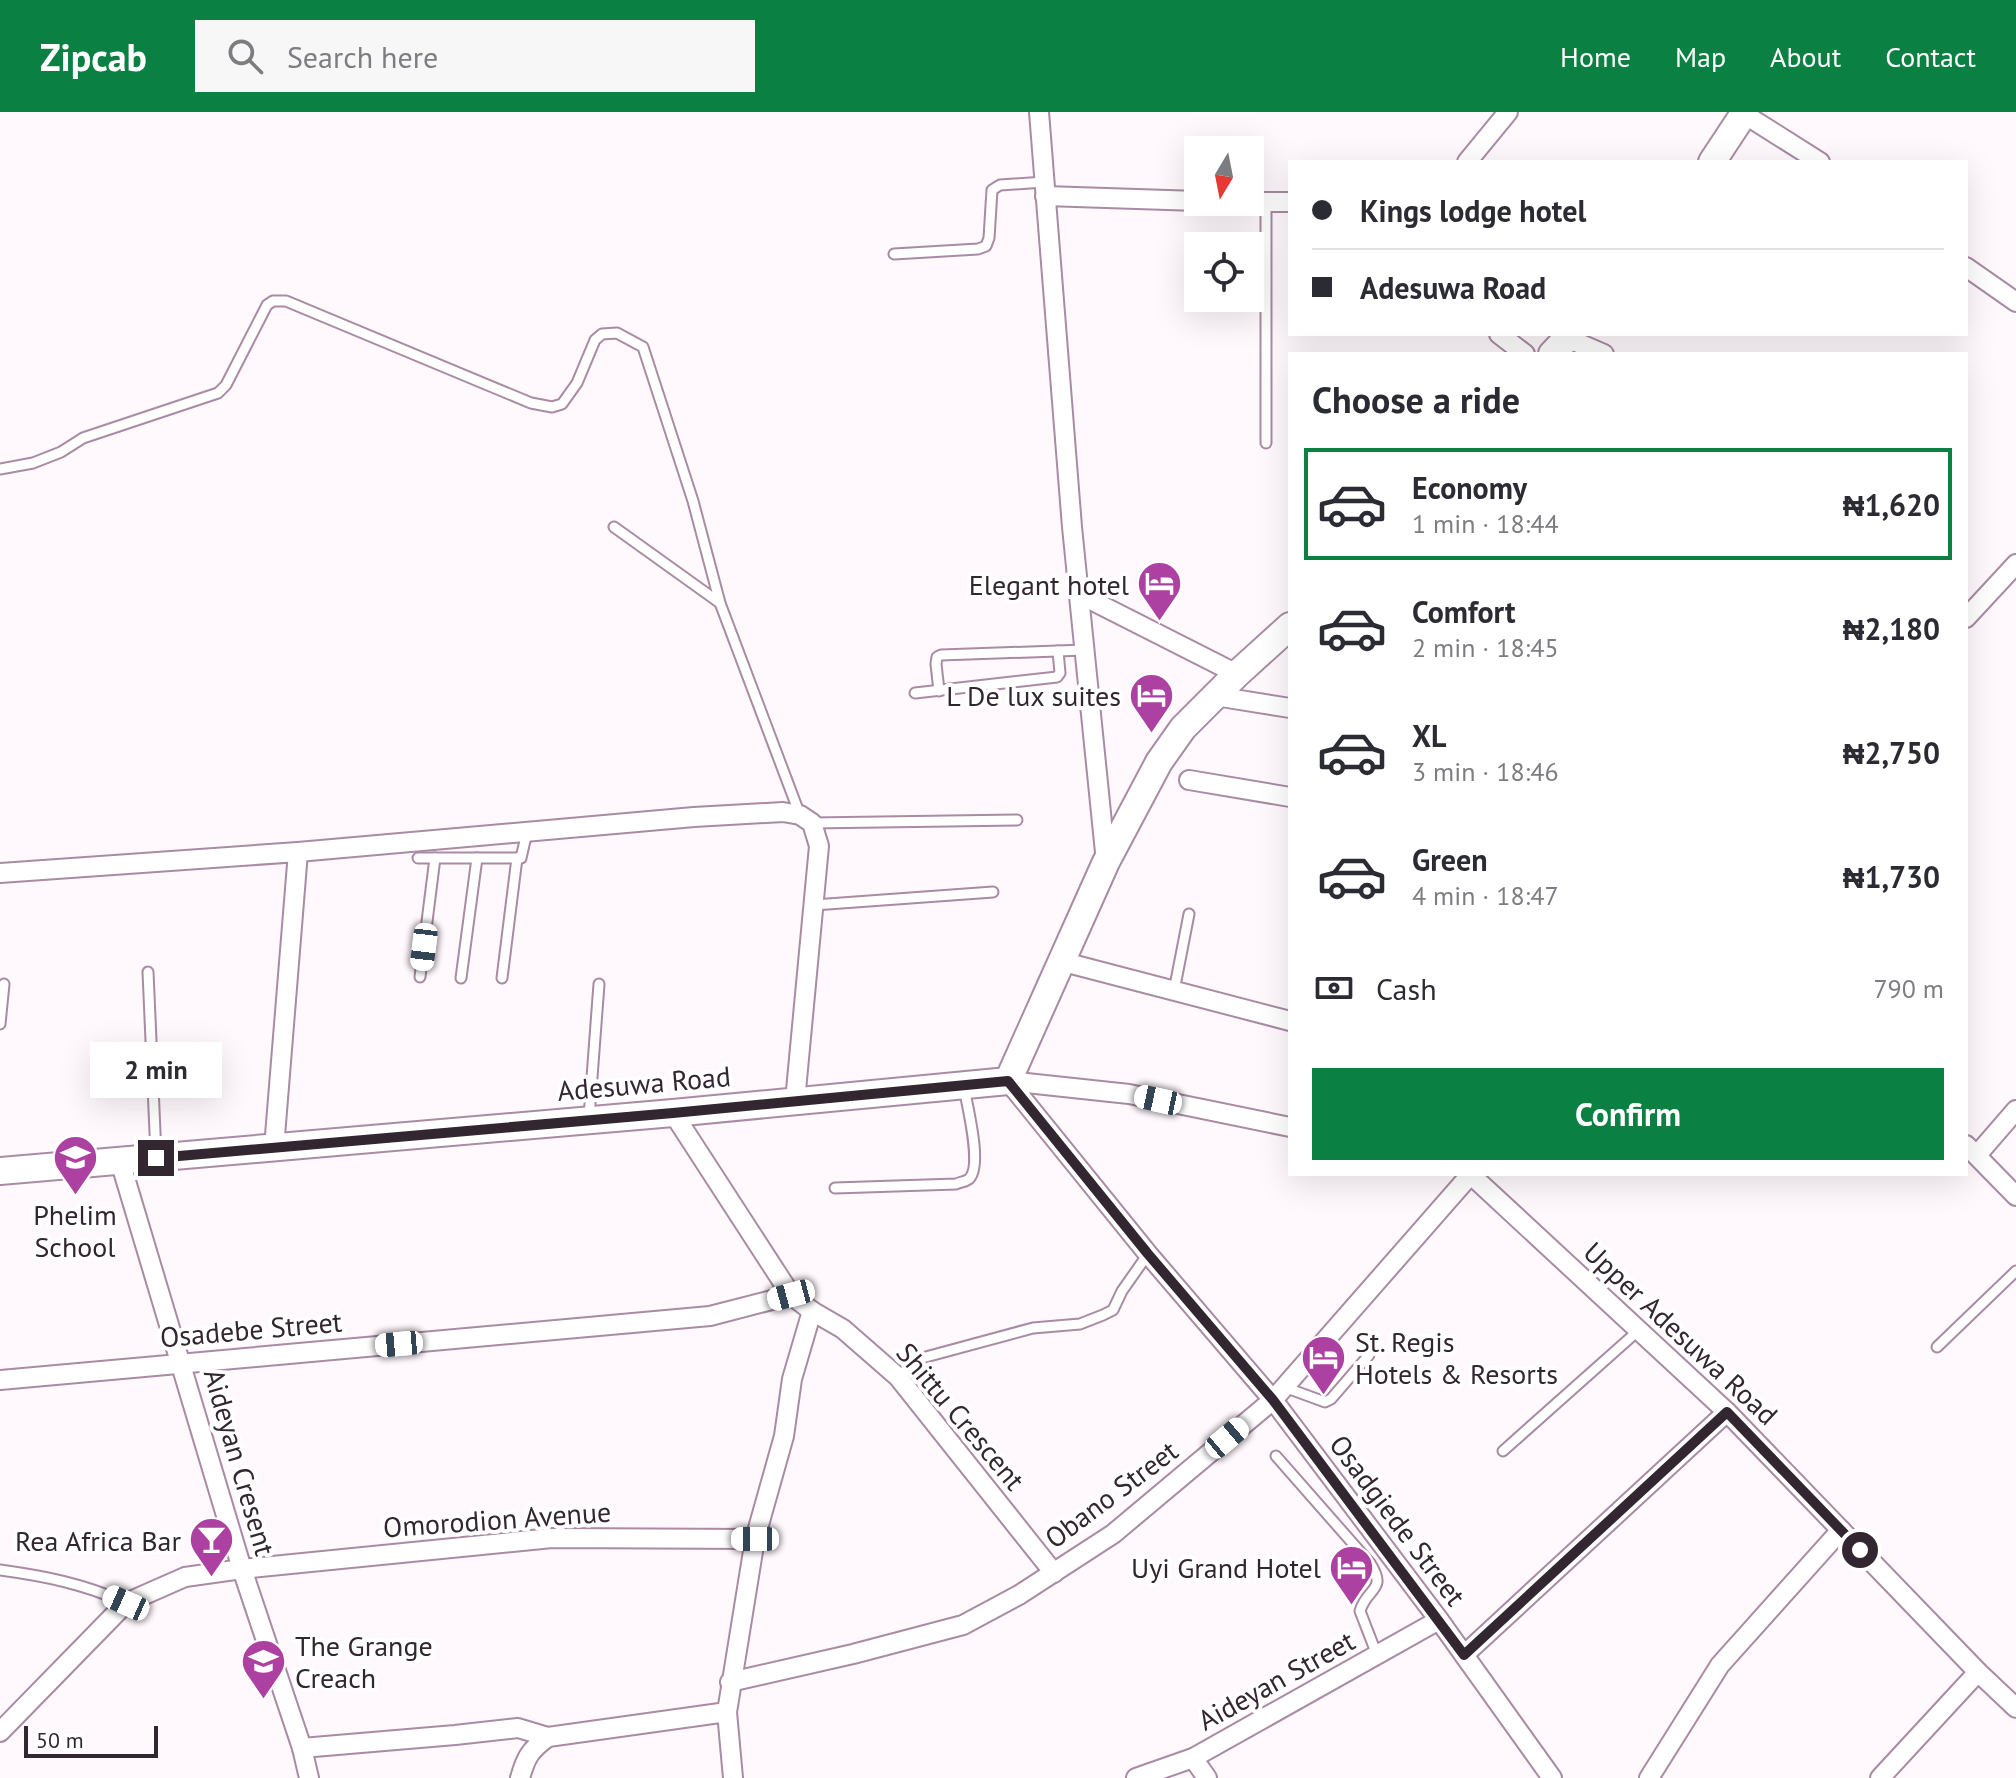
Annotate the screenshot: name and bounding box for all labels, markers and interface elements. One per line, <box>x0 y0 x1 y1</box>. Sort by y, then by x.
search box <box>195 20 755 92</box>
text: Zipcab <box>40 32 147 81</box>
icon: search <box>223 34 267 78</box>
text: Search here <box>287 37 438 76</box>
text: Home <box>1560 38 1631 75</box>
text: Map <box>1675 38 1726 75</box>
text: About <box>1770 38 1841 75</box>
text: Contact <box>1885 38 1976 75</box>
north arrow <box>1184 136 1264 216</box>
map controls <box>1184 136 1264 312</box>
text: Kings lodge hotel <box>1360 191 1586 230</box>
button: locate <box>1184 232 1264 312</box>
text: Adesuwa Road <box>1360 268 1546 307</box>
text: Choose a ride <box>1312 376 1520 423</box>
icon: car <box>1316 468 1388 540</box>
text: Economy <box>1412 468 1527 507</box>
text: ₦1,620 <box>1843 485 1940 524</box>
text: 1 min · 18:44 <box>1412 507 1559 540</box>
hotel icon: Elegant hotel <box>1136 560 1184 623</box>
place label: Elegant hotel <box>969 566 1129 603</box>
icon: car <box>1316 592 1388 664</box>
text: Comfort <box>1412 592 1515 631</box>
text: ₦2,180 <box>1843 609 1940 648</box>
text: 2 min · 18:45 <box>1412 631 1559 664</box>
hotel icon: L De lux suites <box>1128 671 1176 734</box>
place label: L De lux suites <box>946 677 1121 714</box>
icon: car <box>1316 716 1388 788</box>
text: XL <box>1412 716 1446 755</box>
text: ₦2,750 <box>1843 733 1940 772</box>
text: 3 min · 18:46 <box>1412 755 1559 788</box>
icon: car <box>1316 840 1388 912</box>
text: Green <box>1412 840 1487 879</box>
text: ₦1,730 <box>1843 857 1940 896</box>
text: 4 min · 18:47 <box>1412 879 1559 912</box>
car <box>409 922 439 972</box>
icon: cash <box>1312 966 1356 1010</box>
text: Cash <box>1376 969 1437 1008</box>
text: 790 m <box>1873 972 1944 1005</box>
callout: 2 min <box>90 1042 222 1098</box>
text: 2 min <box>124 1053 188 1086</box>
street label: Adesuwa Road <box>556 1057 732 1109</box>
button: Confirm <box>1312 1068 1944 1160</box>
car <box>1132 1083 1184 1117</box>
school or university icon: Phelim School <box>51 1133 99 1196</box>
route end <box>138 1140 174 1176</box>
place label: Phelim School <box>33 1196 117 1265</box>
street label: Upper Adesuwa Road <box>1576 1233 1786 1433</box>
car <box>765 1277 817 1313</box>
street label: Osadebe Street <box>159 1303 344 1355</box>
place label: St. Regis Hotels & Resorts <box>1355 1323 1558 1392</box>
car <box>374 1330 424 1358</box>
hotel icon: St. Regis Hotels & Resorts <box>1300 1333 1348 1396</box>
street label: Shittu Crescent <box>889 1335 1034 1498</box>
street label: Aideyan Cresent <box>196 1364 284 1560</box>
car <box>1201 1413 1253 1463</box>
street label: Osadgiede Street <box>1322 1427 1475 1613</box>
street label: Obano Street <box>1037 1432 1185 1556</box>
street label: Omorodion Avenue <box>382 1493 612 1545</box>
bar icon: Rea Africa Bar <box>188 1516 236 1579</box>
place label: Rea Africa Bar <box>15 1522 181 1559</box>
car <box>731 1527 779 1551</box>
route start <box>1842 1532 1878 1568</box>
hotel icon: Uyi Grand Hotel <box>1328 1543 1376 1606</box>
place label: Uyi Grand Hotel <box>1131 1549 1321 1586</box>
car <box>99 1582 153 1624</box>
street label: Aideyan Street <box>1191 1621 1361 1738</box>
place label: The Grange Creach <box>295 1627 433 1696</box>
school or university icon: The Grange Creach <box>240 1637 288 1700</box>
scale bar <box>24 1722 158 1758</box>
text: 50 m <box>36 1726 84 1754</box>

